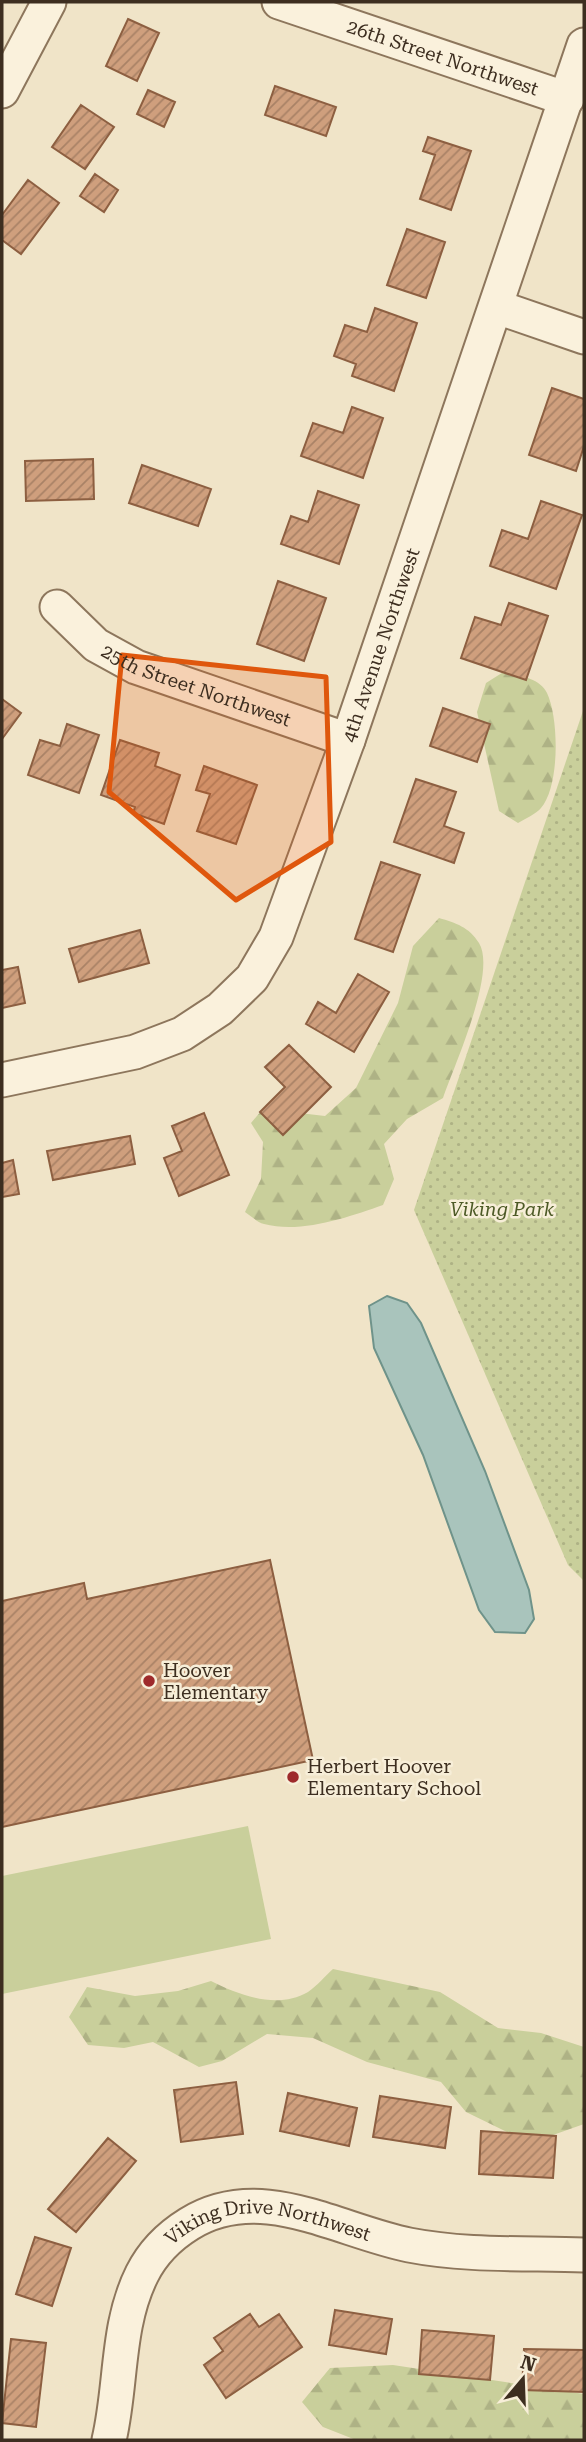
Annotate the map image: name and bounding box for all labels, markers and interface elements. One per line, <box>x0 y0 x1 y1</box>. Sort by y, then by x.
street label: 26th Street Northwest <box>344 15 542 101</box>
street label: 4th Avenue Northwest <box>337 545 424 745</box>
street label: 25th Street Northwest <box>97 639 294 731</box>
park label: Viking Park <box>450 1198 555 1221</box>
place label: Hoover Elementary <box>163 1659 269 1704</box>
marker: Hoover Elementary <box>141 1673 157 1689</box>
place label: Herbert Hoover Elementary School <box>307 1755 481 1800</box>
marker: Herbert Hoover Elementary School <box>285 1769 301 1785</box>
text: Viking Drive Northwest <box>160 2195 374 2250</box>
street label: Viking Drive Northwest <box>163 2226 379 2256</box>
north arrow <box>488 2344 558 2414</box>
text: N <box>518 2350 539 2377</box>

